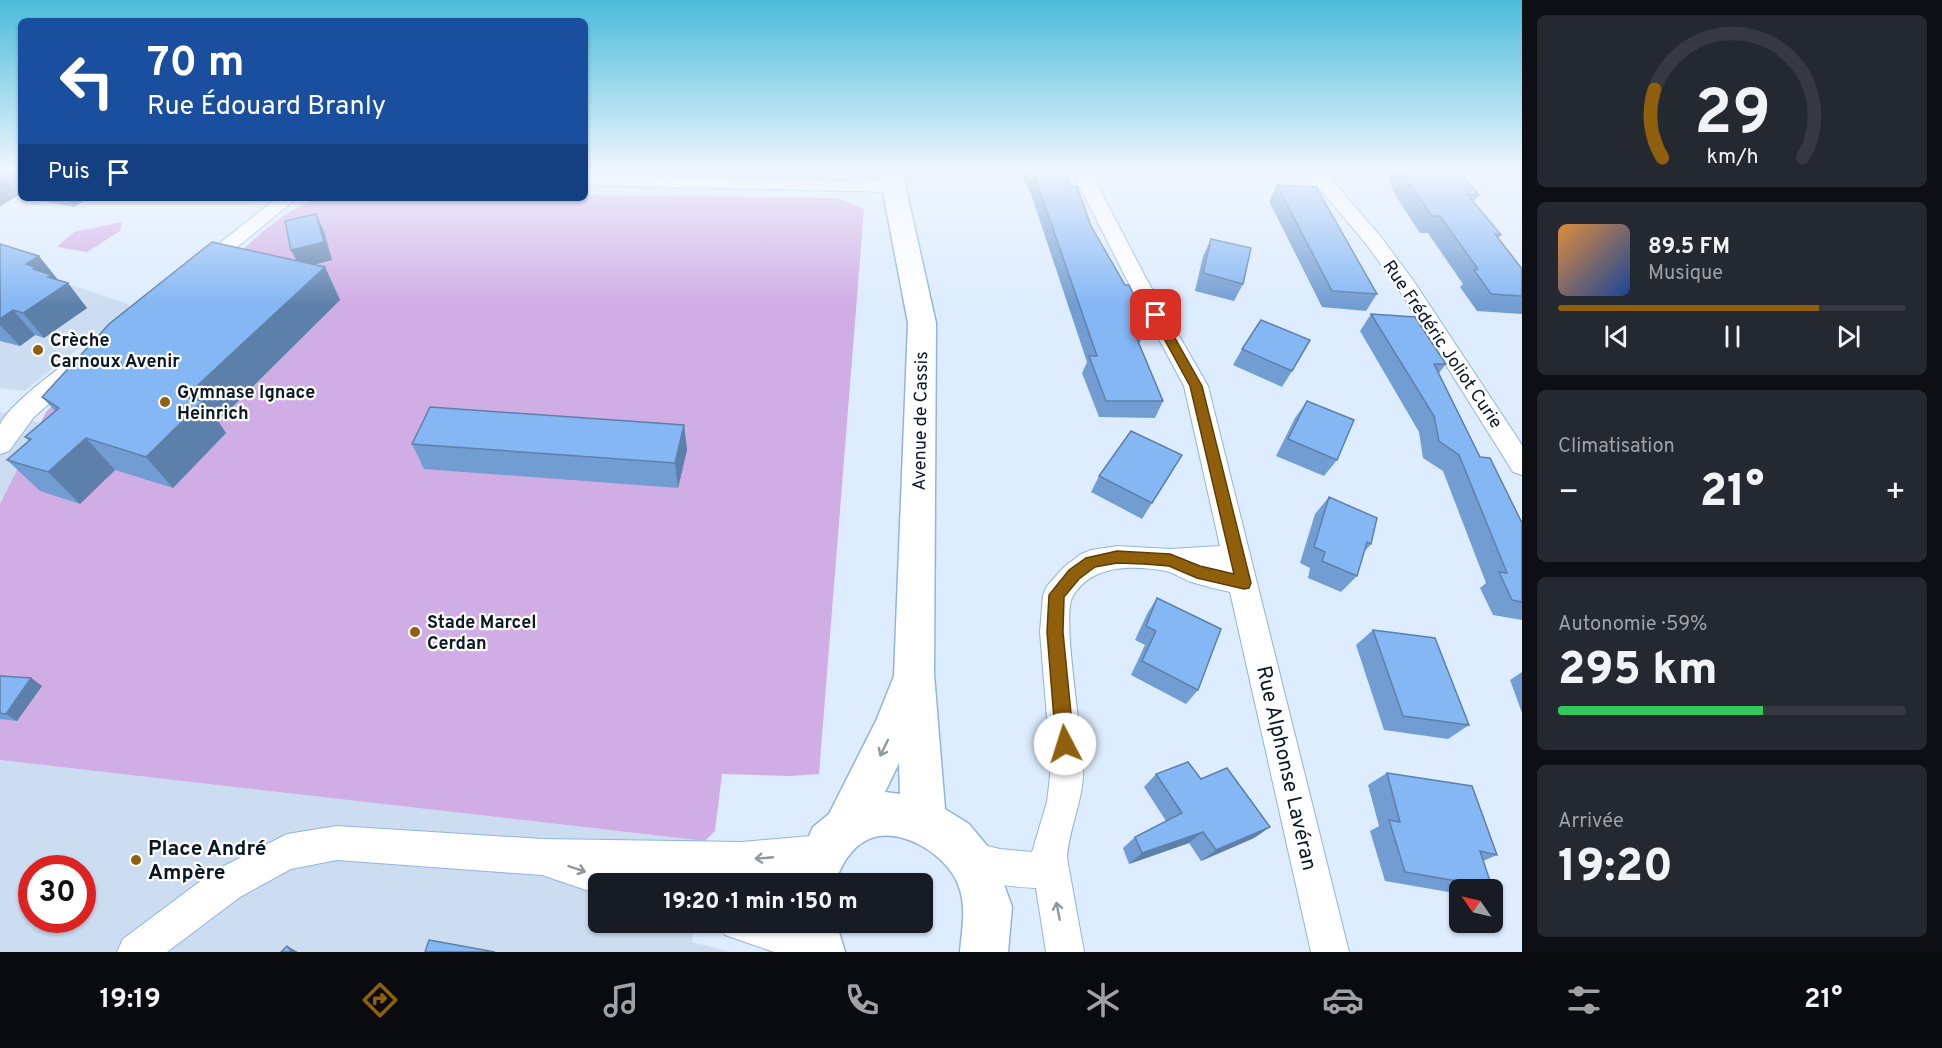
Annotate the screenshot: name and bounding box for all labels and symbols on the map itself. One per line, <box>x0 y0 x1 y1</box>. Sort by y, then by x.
street label: Rue Frédéric Joliot Curie <box>1377 256 1507 433</box>
pin <box>1130 289 1181 340</box>
place label: Crèche Carnoux Avenir <box>50 330 180 374</box>
marker: Crèche Carnoux Avenir <box>31 343 45 357</box>
street label: Avenue de Cassis <box>909 351 934 491</box>
place label: Gymnase Ignace Heinrich <box>177 382 315 426</box>
marker: Gymnase Ignace Heinrich <box>158 395 172 409</box>
place label: Stade Marcel Cerdan <box>427 612 537 656</box>
marker: Stade Marcel Cerdan <box>408 625 422 639</box>
street label: Rue Alphonse Lavéran <box>1249 663 1322 873</box>
position arrow <box>1033 712 1097 776</box>
one-way arrow <box>878 738 890 756</box>
place label: Place André Ampère <box>148 836 266 887</box>
marker: Place André Ampère <box>129 853 143 867</box>
one-way arrow <box>754 853 774 864</box>
speed limit sign: 30 <box>18 855 96 933</box>
one-way arrow <box>567 864 586 875</box>
north arrow <box>1449 879 1503 933</box>
one-way arrow <box>1052 901 1063 921</box>

